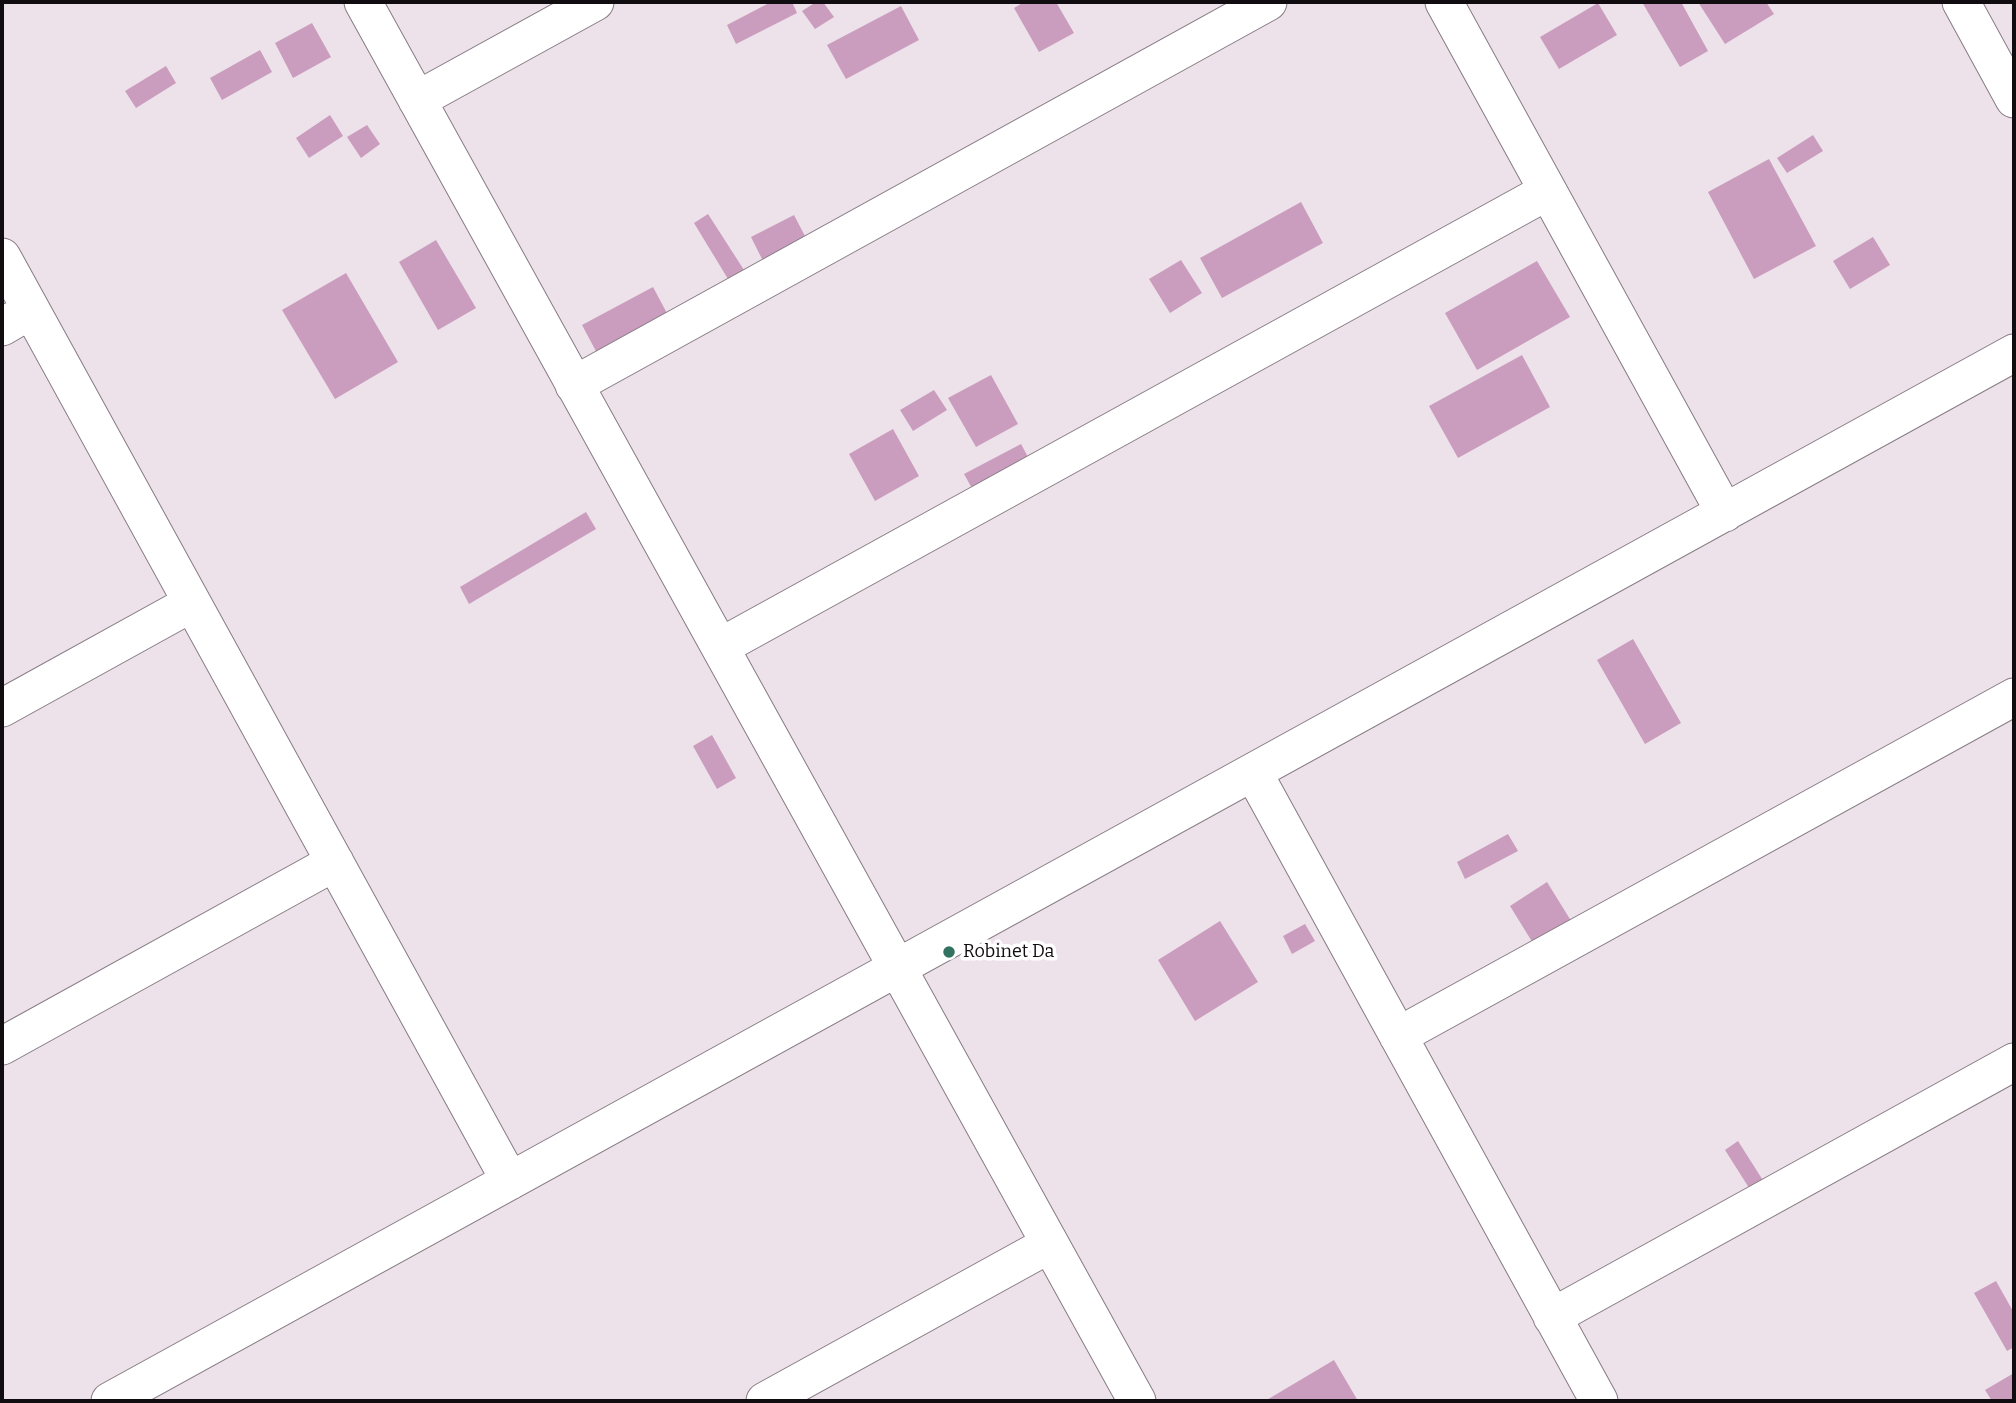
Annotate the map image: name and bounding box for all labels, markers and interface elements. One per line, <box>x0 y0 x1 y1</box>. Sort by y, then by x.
place label: Robinet Da <box>963 941 1054 963</box>
marker: Robinet Da <box>941 944 957 960</box>

